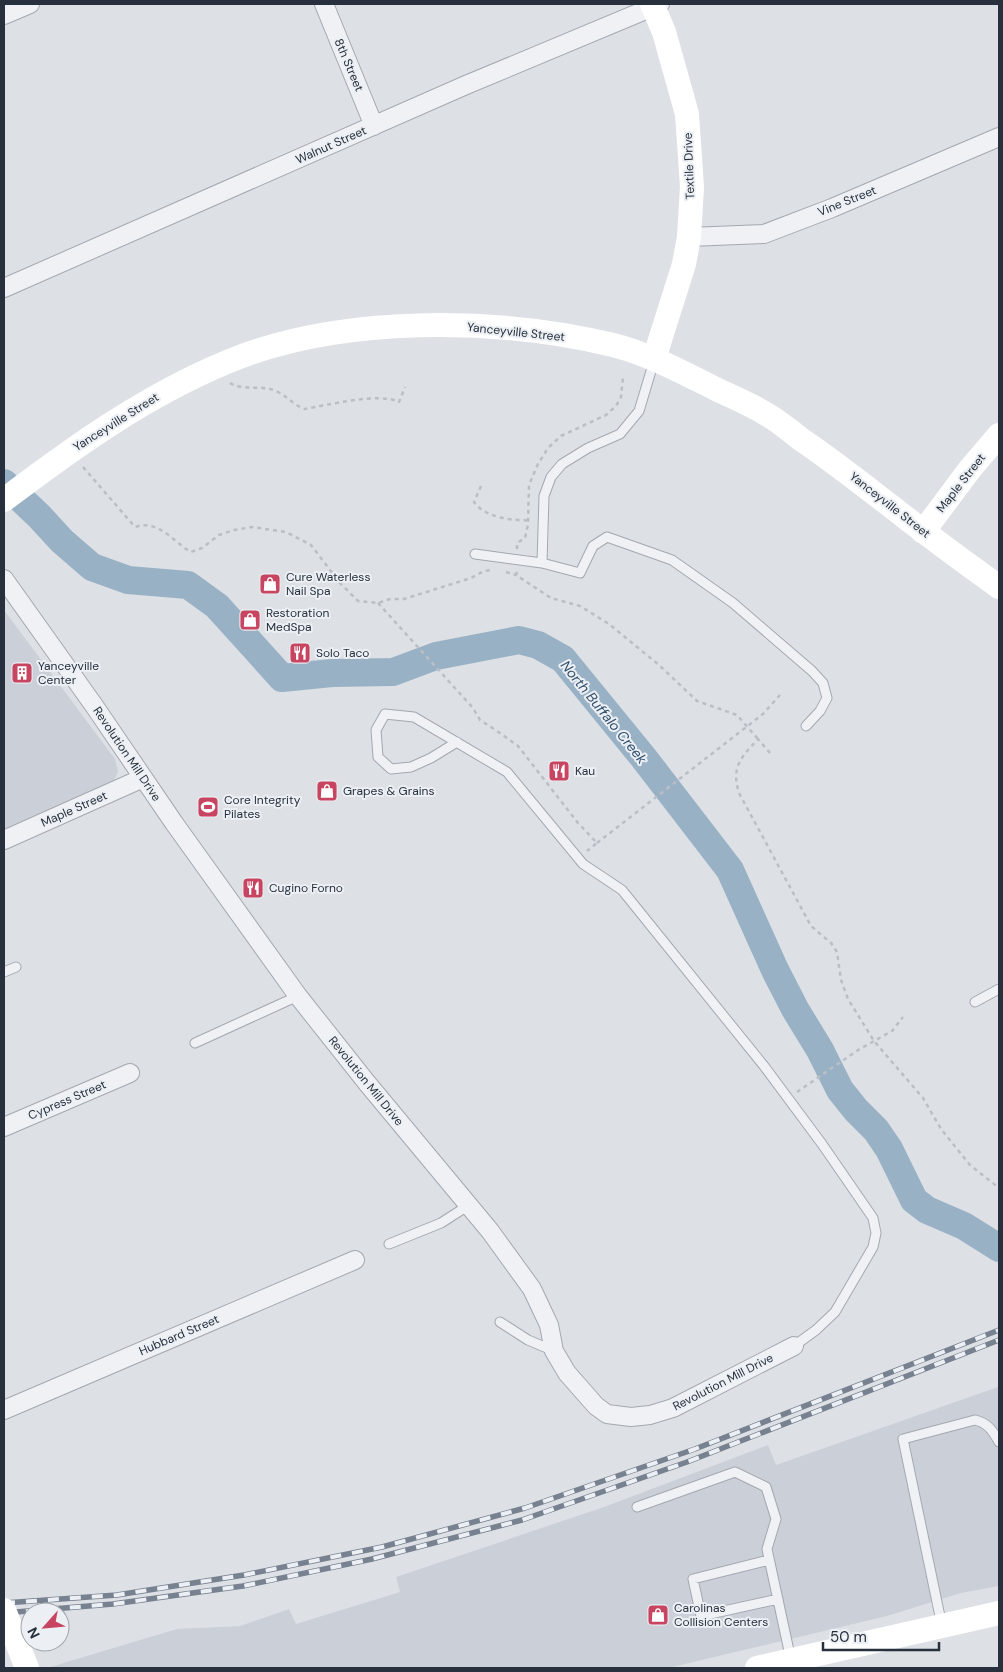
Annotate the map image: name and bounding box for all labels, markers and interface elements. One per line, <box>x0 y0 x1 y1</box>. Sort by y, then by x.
street label: 8th Street <box>331 36 367 94</box>
street label: Walnut Street <box>293 122 369 168</box>
street label: Textile Drive <box>680 132 698 200</box>
street label: Vine Street <box>815 182 879 220</box>
street label: Yanceyville Street <box>466 319 566 345</box>
street label: Yanceyville Street <box>70 389 162 455</box>
street label: Maple Street <box>933 450 989 516</box>
street label: Yanceyville Street <box>846 468 934 542</box>
place label: Cure Waterless Nail Spa <box>286 569 370 599</box>
shop icon: Cure Waterless Nail Spa <box>258 572 282 596</box>
place label: Restoration MedSpa <box>266 605 329 635</box>
shop icon: Restoration MedSpa <box>238 608 262 632</box>
restaurant icon: Solo Taco <box>288 641 312 665</box>
place label: Solo Taco <box>316 645 369 661</box>
water label: North Buffalo Creek <box>557 657 652 768</box>
place label: Yanceyville Center <box>38 658 99 688</box>
building icon: Yanceyville Center <box>10 661 34 685</box>
street label: Revolution Mill Drive <box>89 704 165 805</box>
restaurant icon: Kau <box>547 759 571 783</box>
place label: Kau <box>575 763 595 779</box>
shop icon: Grapes & Grains <box>315 779 339 803</box>
place label: Grapes & Grains <box>343 783 434 799</box>
street label: Maple Street <box>38 787 110 831</box>
place label: Core Integrity Pilates <box>224 792 301 822</box>
sports icon: Core Integrity Pilates <box>196 795 220 819</box>
restaurant icon: Cugino Forno <box>241 876 265 900</box>
place label: Cugino Forno <box>269 880 343 896</box>
street label: Revolution Mill Drive <box>325 1033 407 1129</box>
street label: Cypress Street <box>26 1076 109 1124</box>
street label: Hubbard Street <box>137 1311 222 1359</box>
street label: Revolution Mill Drive <box>670 1350 776 1414</box>
place label: Carolinas Collision Centers <box>674 1600 768 1630</box>
north arrow <box>20 1602 70 1652</box>
shop icon: Carolinas Collision Centers <box>646 1603 670 1627</box>
scale bar <box>823 1620 939 1652</box>
text: N <box>23 1624 44 1642</box>
text: 50 m <box>830 1627 867 1647</box>

